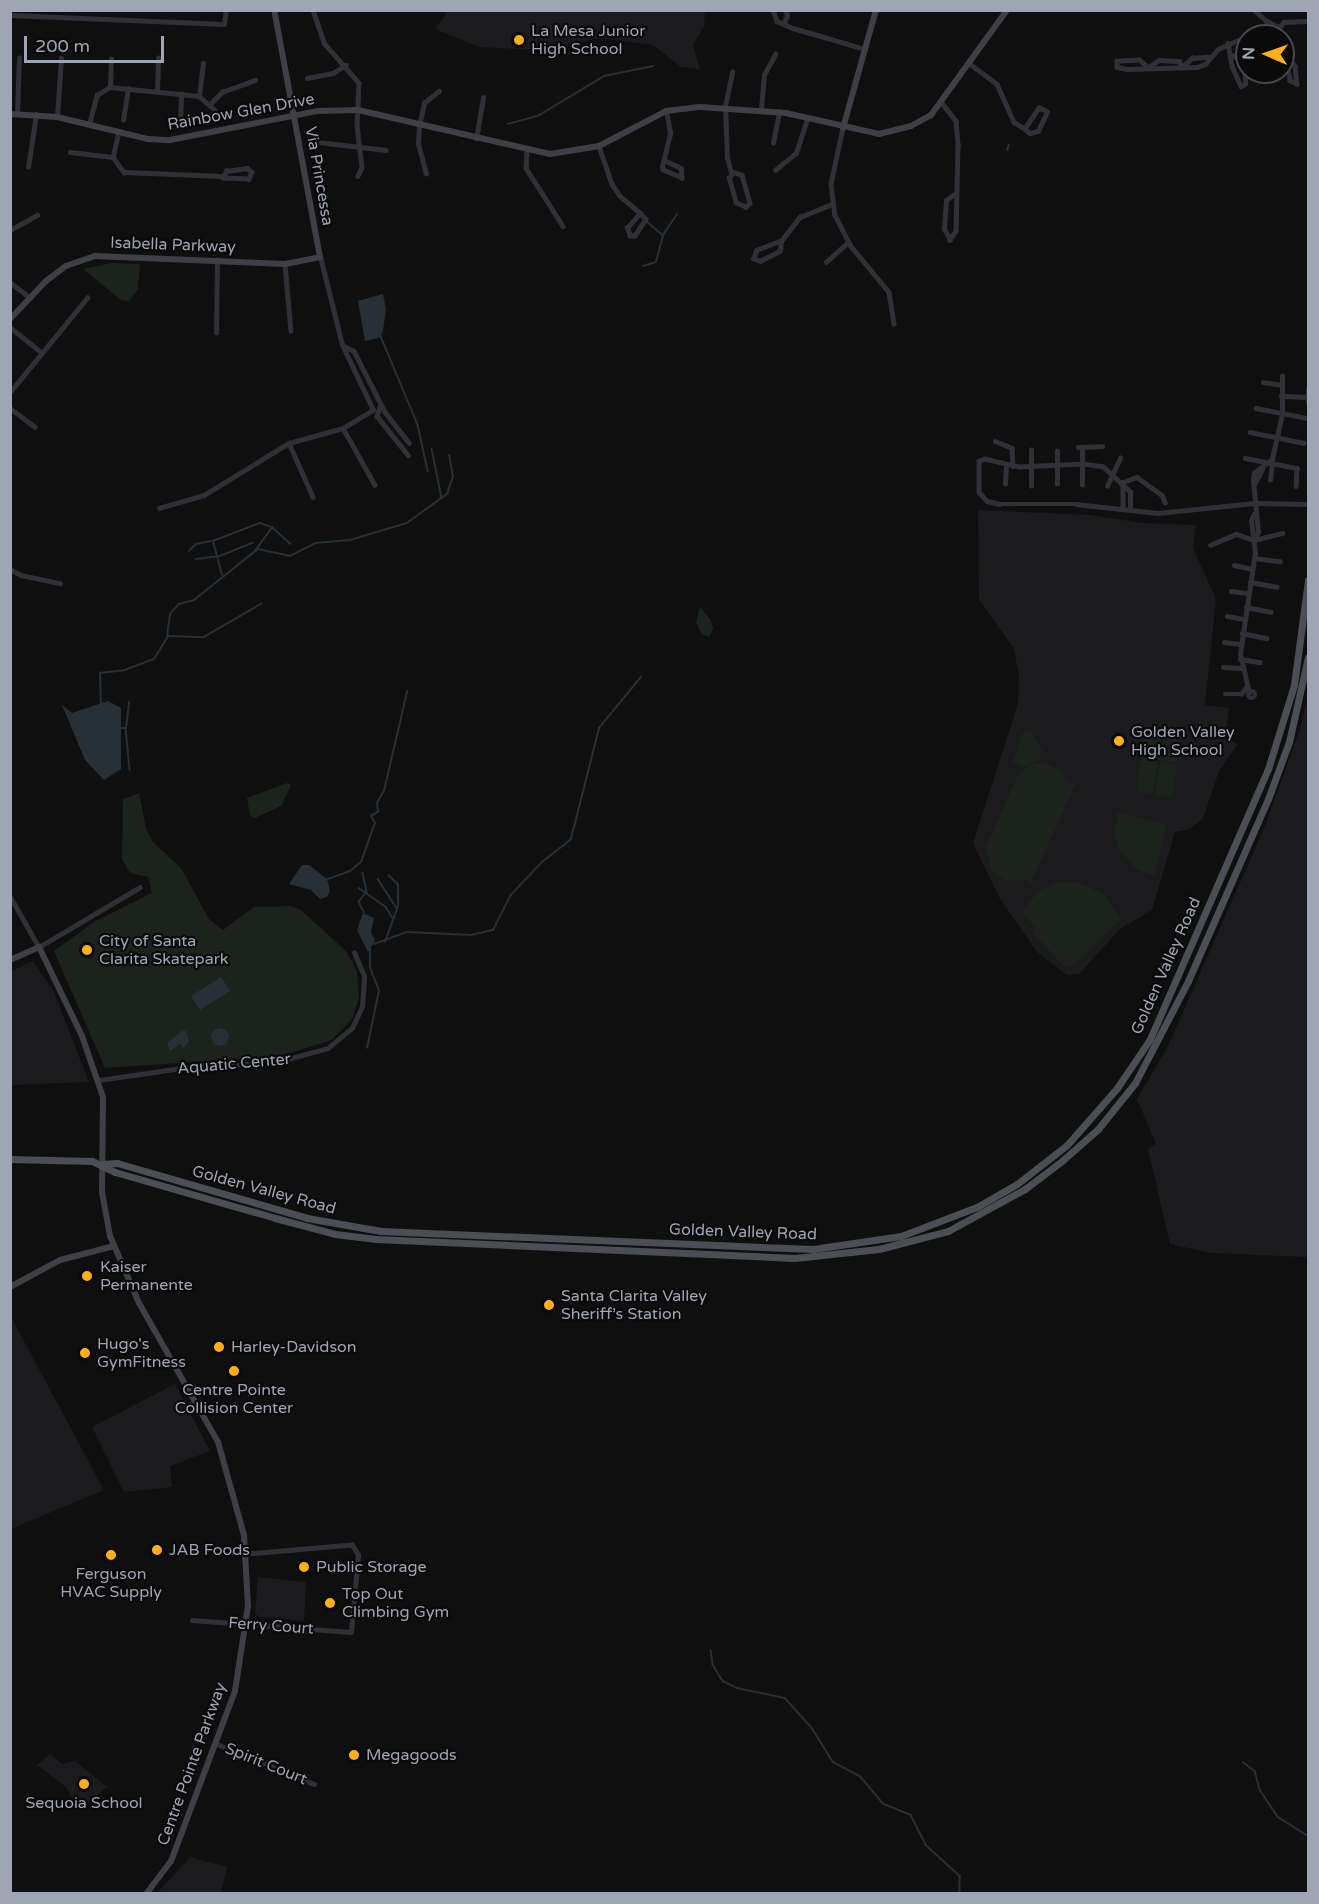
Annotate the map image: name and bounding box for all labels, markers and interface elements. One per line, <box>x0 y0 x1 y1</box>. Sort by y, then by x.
place label: La Mesa Junior High School <box>531 21 645 59</box>
scale bar <box>27 24 166 62</box>
north arrow <box>1235 24 1295 84</box>
marker: La Mesa Junior High School <box>512 33 526 47</box>
text: 200 m <box>35 35 90 57</box>
text: N <box>1239 47 1259 60</box>
street label: Rainbow Glen Drive <box>166 90 316 134</box>
street label: Via Princessa <box>301 125 337 227</box>
street label: Isabella Parkway <box>110 233 236 257</box>
place label: Golden Valley High School <box>1131 722 1235 760</box>
marker: Golden Valley High School <box>1112 734 1126 748</box>
street label: Golden Valley Road <box>1127 894 1205 1038</box>
place label: City of Santa Clarita Skatepark <box>99 931 229 969</box>
marker: City of Santa Clarita Skatepark <box>80 943 94 957</box>
street label: Aquatic Center <box>176 1049 292 1079</box>
street label: Golden Valley Road <box>190 1162 338 1218</box>
street label: Golden Valley Road <box>669 1220 817 1244</box>
place label: Kaiser Permanente <box>100 1257 193 1295</box>
marker: Kaiser Permanente <box>78 1267 96 1285</box>
place label: Santa Clarita Valley Sheriff’s Station <box>561 1286 707 1324</box>
marker: Santa Clarita Valley Sheriff’s Station <box>542 1298 556 1312</box>
place label: Hugo's GymFitness <box>97 1334 186 1372</box>
place label: Harley-Davidson <box>231 1337 357 1357</box>
marker: Harley-Davidson <box>212 1340 226 1354</box>
marker: Hugo's GymFitness <box>78 1346 92 1360</box>
marker: Centre Pointe Collision Center <box>227 1364 241 1378</box>
place label: Centre Pointe Collision Center <box>175 1380 293 1418</box>
place label: JAB Foods <box>169 1540 250 1560</box>
marker: JAB Foods <box>150 1543 164 1557</box>
marker: Ferguson HVAC Supply <box>104 1548 118 1562</box>
place label: Public Storage <box>316 1557 427 1577</box>
marker: Public Storage <box>297 1560 311 1574</box>
place label: Ferguson HVAC Supply <box>60 1564 162 1602</box>
place label: Top Out Climbing Gym <box>342 1584 449 1622</box>
marker: Top Out Climbing Gym <box>323 1596 337 1610</box>
street label: Ferry Court <box>228 1613 314 1639</box>
street label: Centre Pointe Parkway <box>154 1680 230 1848</box>
street label: Spirit Court <box>222 1739 310 1789</box>
place label: Megagoods <box>366 1745 457 1765</box>
marker: Megagoods <box>347 1748 361 1762</box>
marker: Sequoia School <box>77 1777 91 1791</box>
place label: Sequoia School <box>25 1793 143 1813</box>

